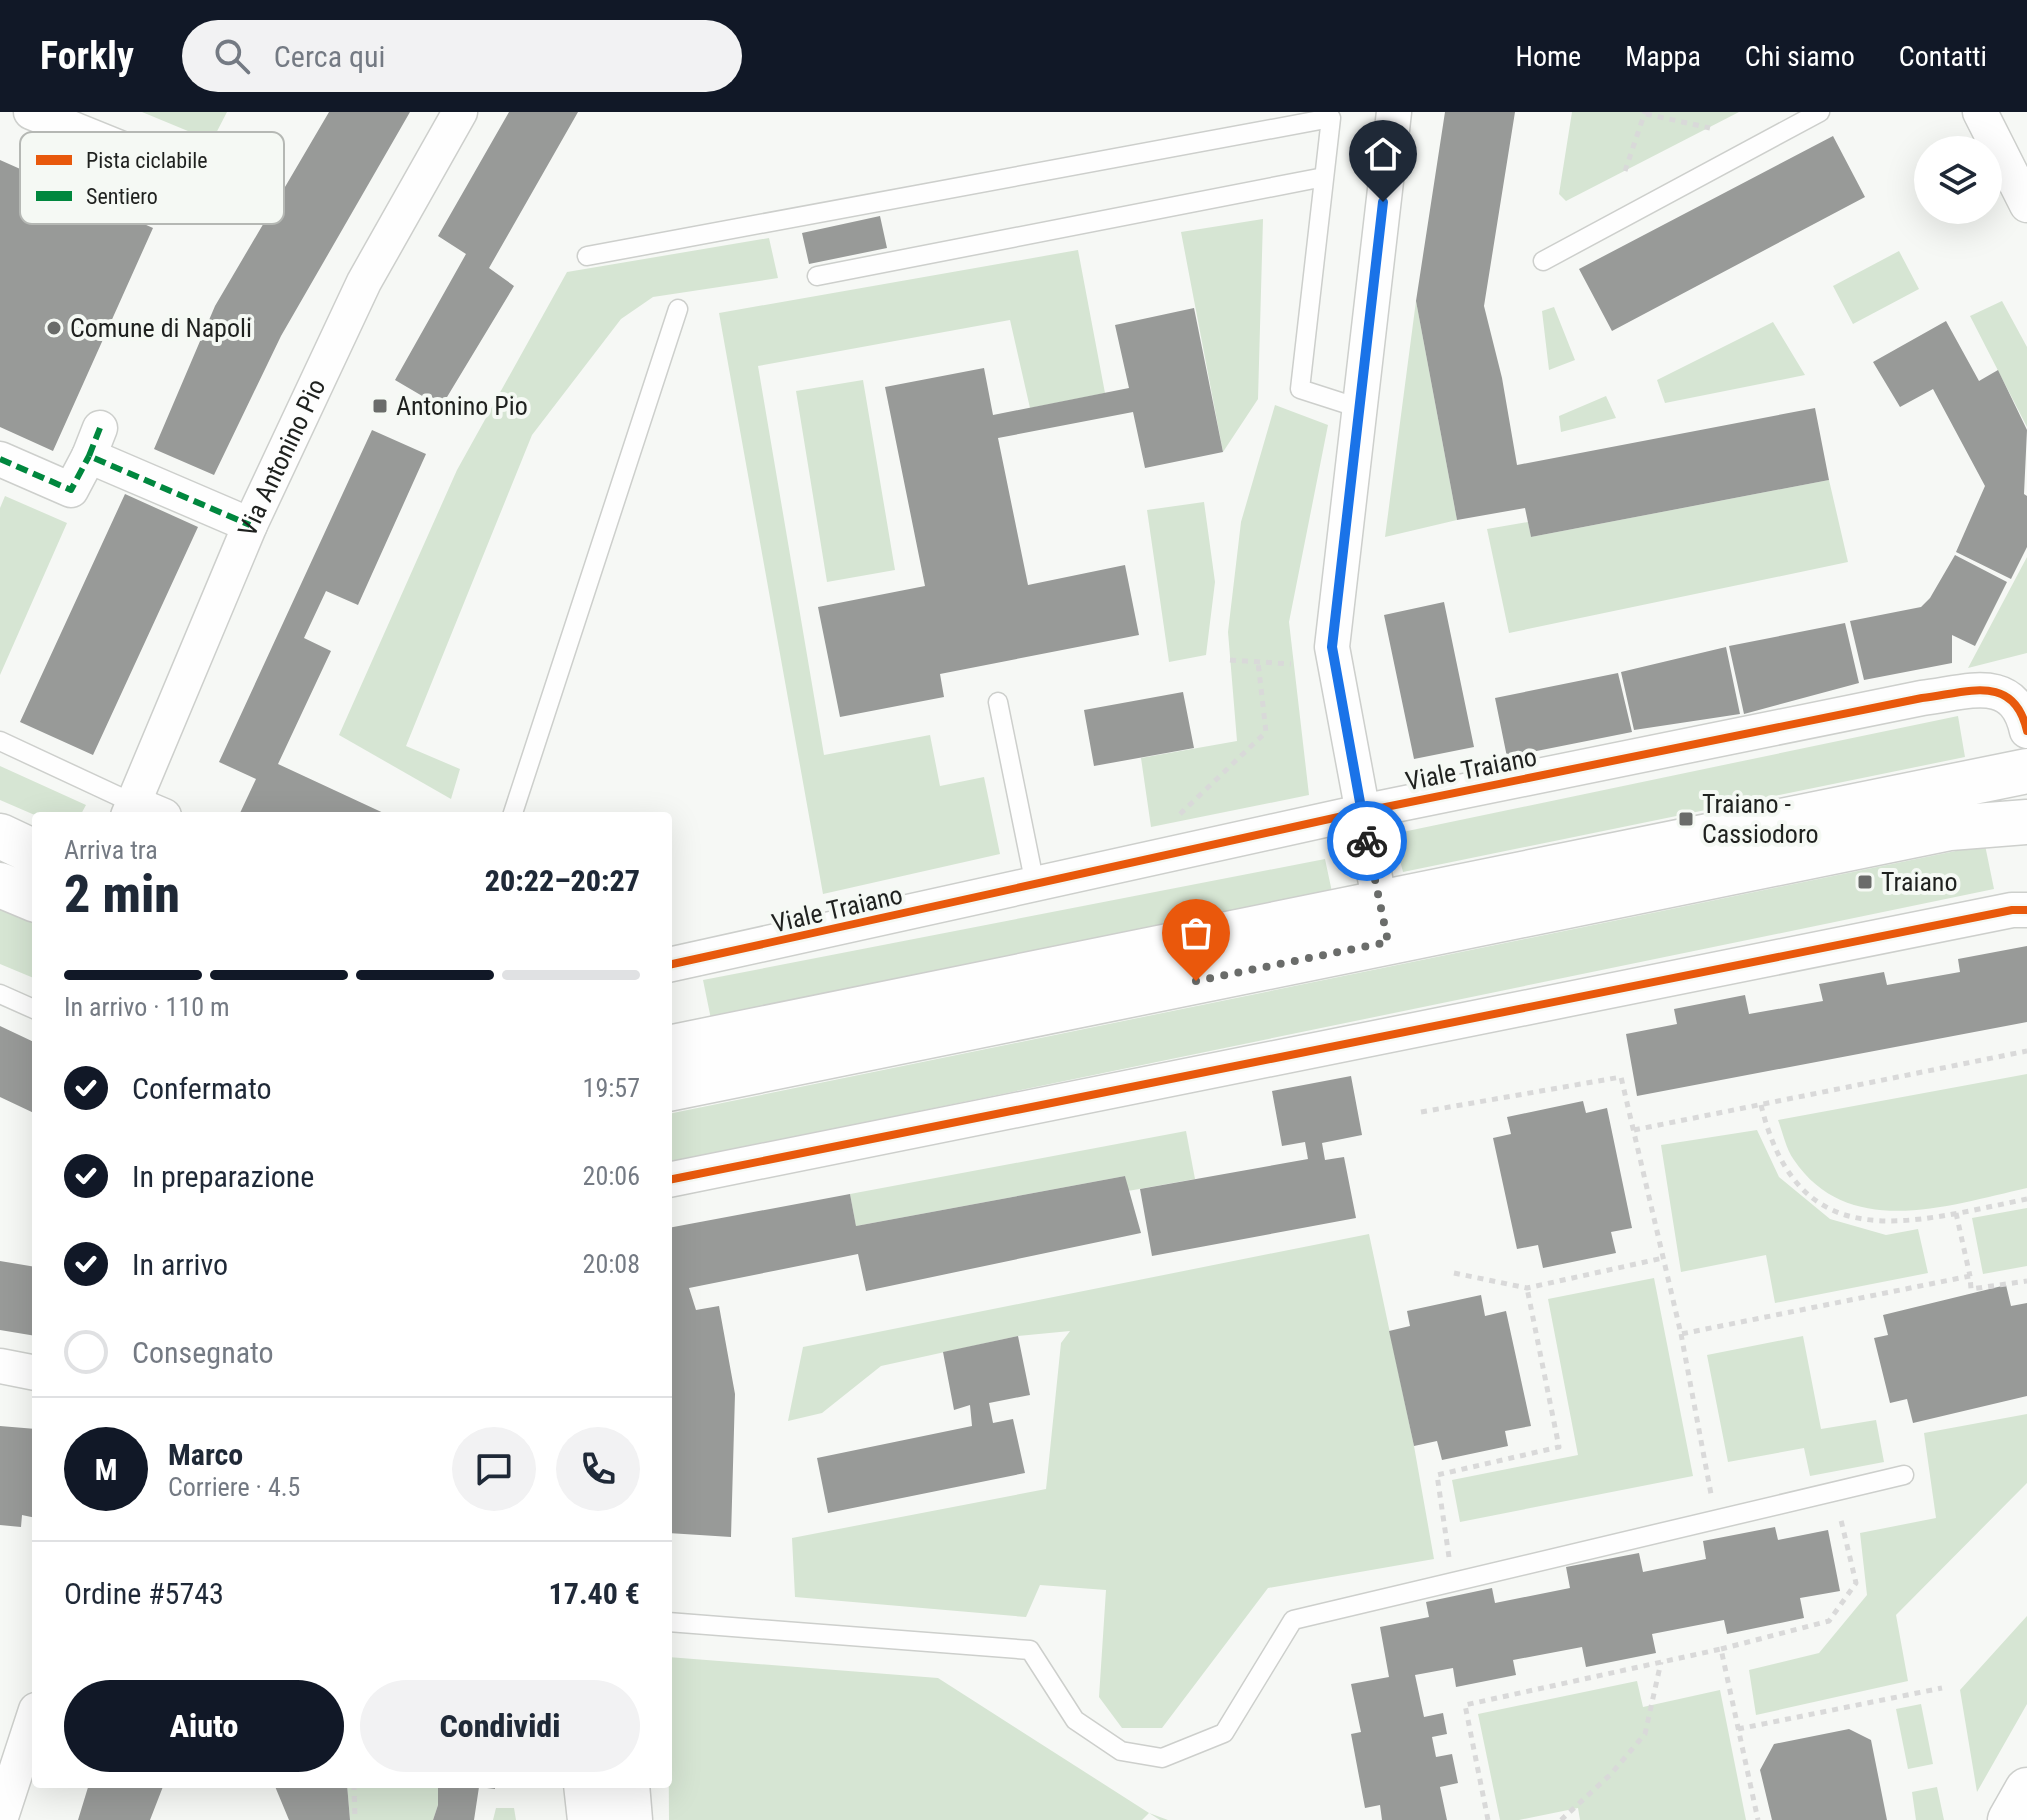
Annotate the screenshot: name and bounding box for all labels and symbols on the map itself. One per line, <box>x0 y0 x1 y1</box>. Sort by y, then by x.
pin <box>1349 120 1417 202</box>
legend <box>20 132 284 224</box>
text: Pista ciclabile <box>86 148 208 173</box>
text: Sentiero <box>86 184 158 209</box>
place label: Comune di Napoli <box>70 313 252 343</box>
marker: Comune di Napoli <box>45 319 63 337</box>
street label: Via Antonino Pio <box>232 374 331 541</box>
place label: Antonino Pio <box>396 391 528 421</box>
marker: Antonino Pio <box>371 397 389 415</box>
street label: Viale Traiano <box>1403 742 1539 796</box>
place label: Traiano - Cassiodoro <box>1702 789 1819 849</box>
courier <box>1327 801 1407 881</box>
marker: Traiano - Cassiodoro <box>1677 810 1695 828</box>
place label: Traiano <box>1881 867 1958 897</box>
marker: Traiano <box>1856 873 1874 891</box>
street label: Viale Traiano <box>769 879 905 939</box>
pin <box>1162 899 1230 981</box>

